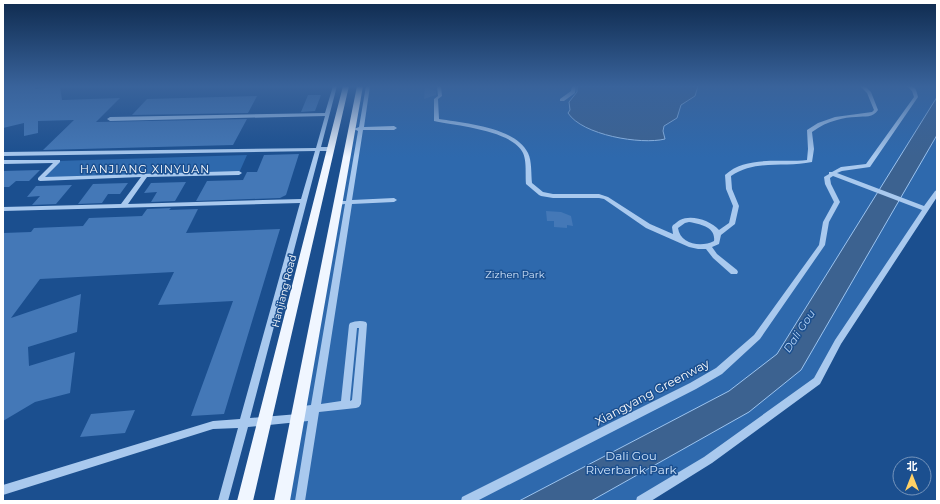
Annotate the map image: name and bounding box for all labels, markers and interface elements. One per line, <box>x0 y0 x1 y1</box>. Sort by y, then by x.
district label: HANJIANG XINYUAN <box>80 162 210 176</box>
street label: Hanjiang Road <box>269 253 299 329</box>
park label: Zizhen Park <box>485 268 545 281</box>
water label: Dali Gou <box>780 307 818 355</box>
street label: Xiangyang Greenway <box>592 355 712 429</box>
park label: Dali Gou Riverbank Park <box>585 448 677 477</box>
north arrow <box>892 456 932 496</box>
text: 北 <box>907 459 918 473</box>

